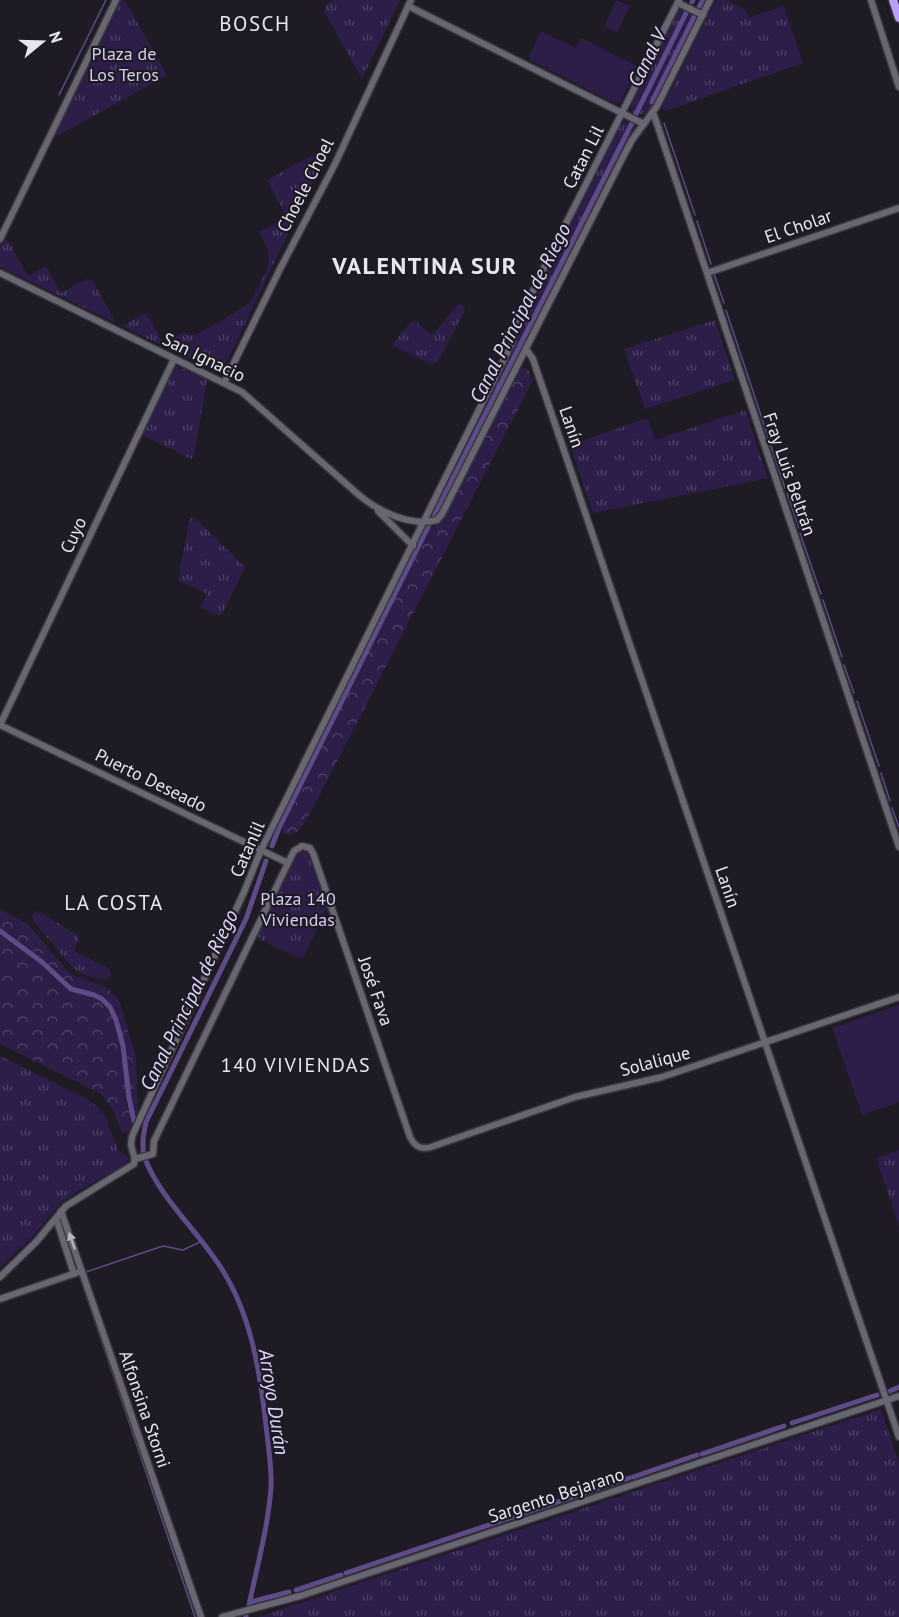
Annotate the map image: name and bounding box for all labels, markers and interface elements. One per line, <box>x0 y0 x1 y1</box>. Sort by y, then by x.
district label: BOSCH <box>219 10 291 37</box>
north arrow <box>12 12 72 72</box>
water label: Canal V <box>622 22 674 91</box>
text: N <box>45 29 67 45</box>
park label: Plaza de Los Teros <box>89 42 159 86</box>
street label: Catan Lil <box>557 121 609 193</box>
street label: Choele Choel <box>272 134 339 236</box>
street label: El Cholar <box>761 204 835 248</box>
water label: Canal Principal de Riego <box>463 219 577 407</box>
district label: VALENTINA SUR <box>331 250 518 281</box>
street label: San Ignacio <box>159 327 249 387</box>
street label: Lanín <box>554 403 590 451</box>
street label: Fray Luis Beltrán <box>758 409 822 539</box>
street label: Cuyo <box>55 513 91 557</box>
street label: Puerto Deseado <box>91 743 211 817</box>
street label: Catanlil <box>224 817 270 881</box>
street label: Lanín <box>710 863 746 911</box>
park label: Plaza 140 Viviendas <box>260 887 336 931</box>
district label: LA COSTA <box>64 889 164 916</box>
water label: Canal Principal de Riego <box>134 905 244 1095</box>
street label: José Fava <box>353 952 399 1029</box>
street label: Solalique <box>617 1041 693 1081</box>
district label: 140 VIVIENDAS <box>221 1052 371 1078</box>
one-way arrow <box>66 1232 76 1250</box>
water label: Arroyo Durán <box>253 1346 295 1457</box>
street label: Alfonsina Storni <box>114 1347 176 1471</box>
street label: Sargento Bejarano <box>485 1462 627 1528</box>

